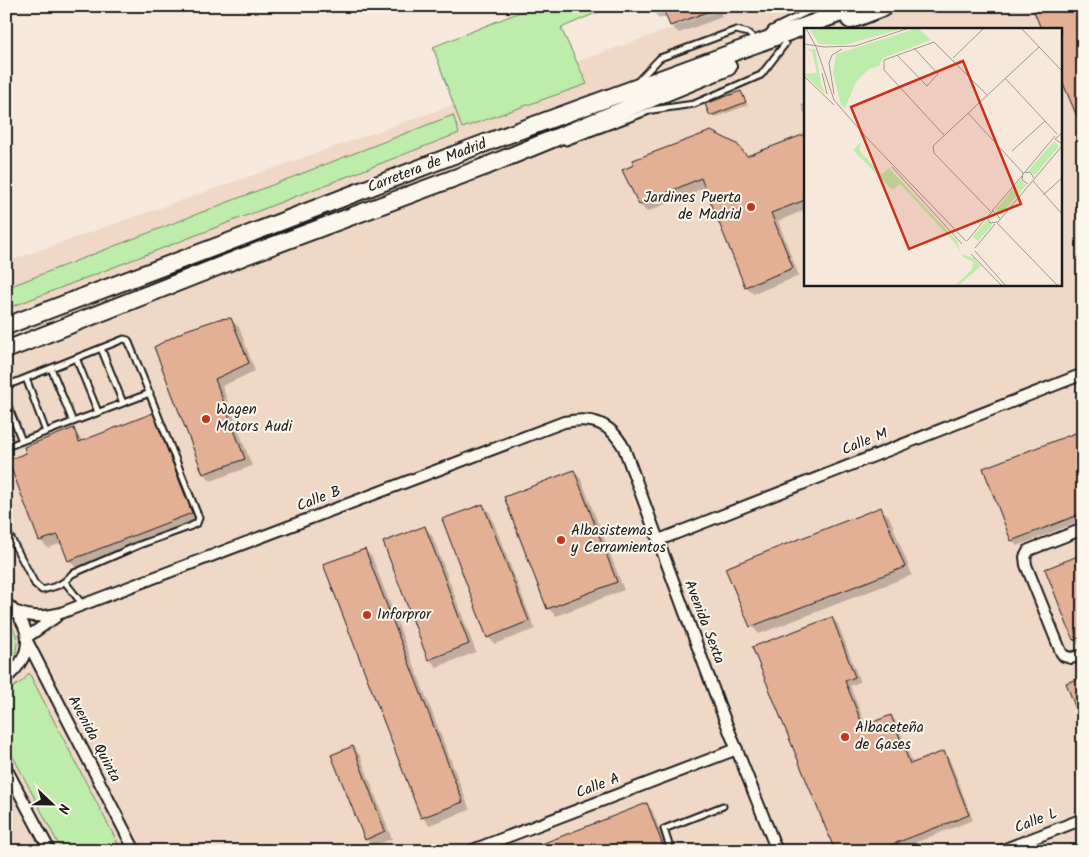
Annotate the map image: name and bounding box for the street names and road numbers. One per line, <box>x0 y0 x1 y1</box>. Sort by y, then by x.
street label: Carretera de Madrid <box>364 132 491 200</box>
street label: Calle M <box>838 422 892 462</box>
street label: Calle B <box>293 480 345 518</box>
street label: Avenida Sexta <box>677 576 731 668</box>
street label: Avenida Quinta <box>61 691 127 787</box>
street label: Calle A <box>573 767 623 805</box>
street label: Calle L <box>1011 802 1061 840</box>

